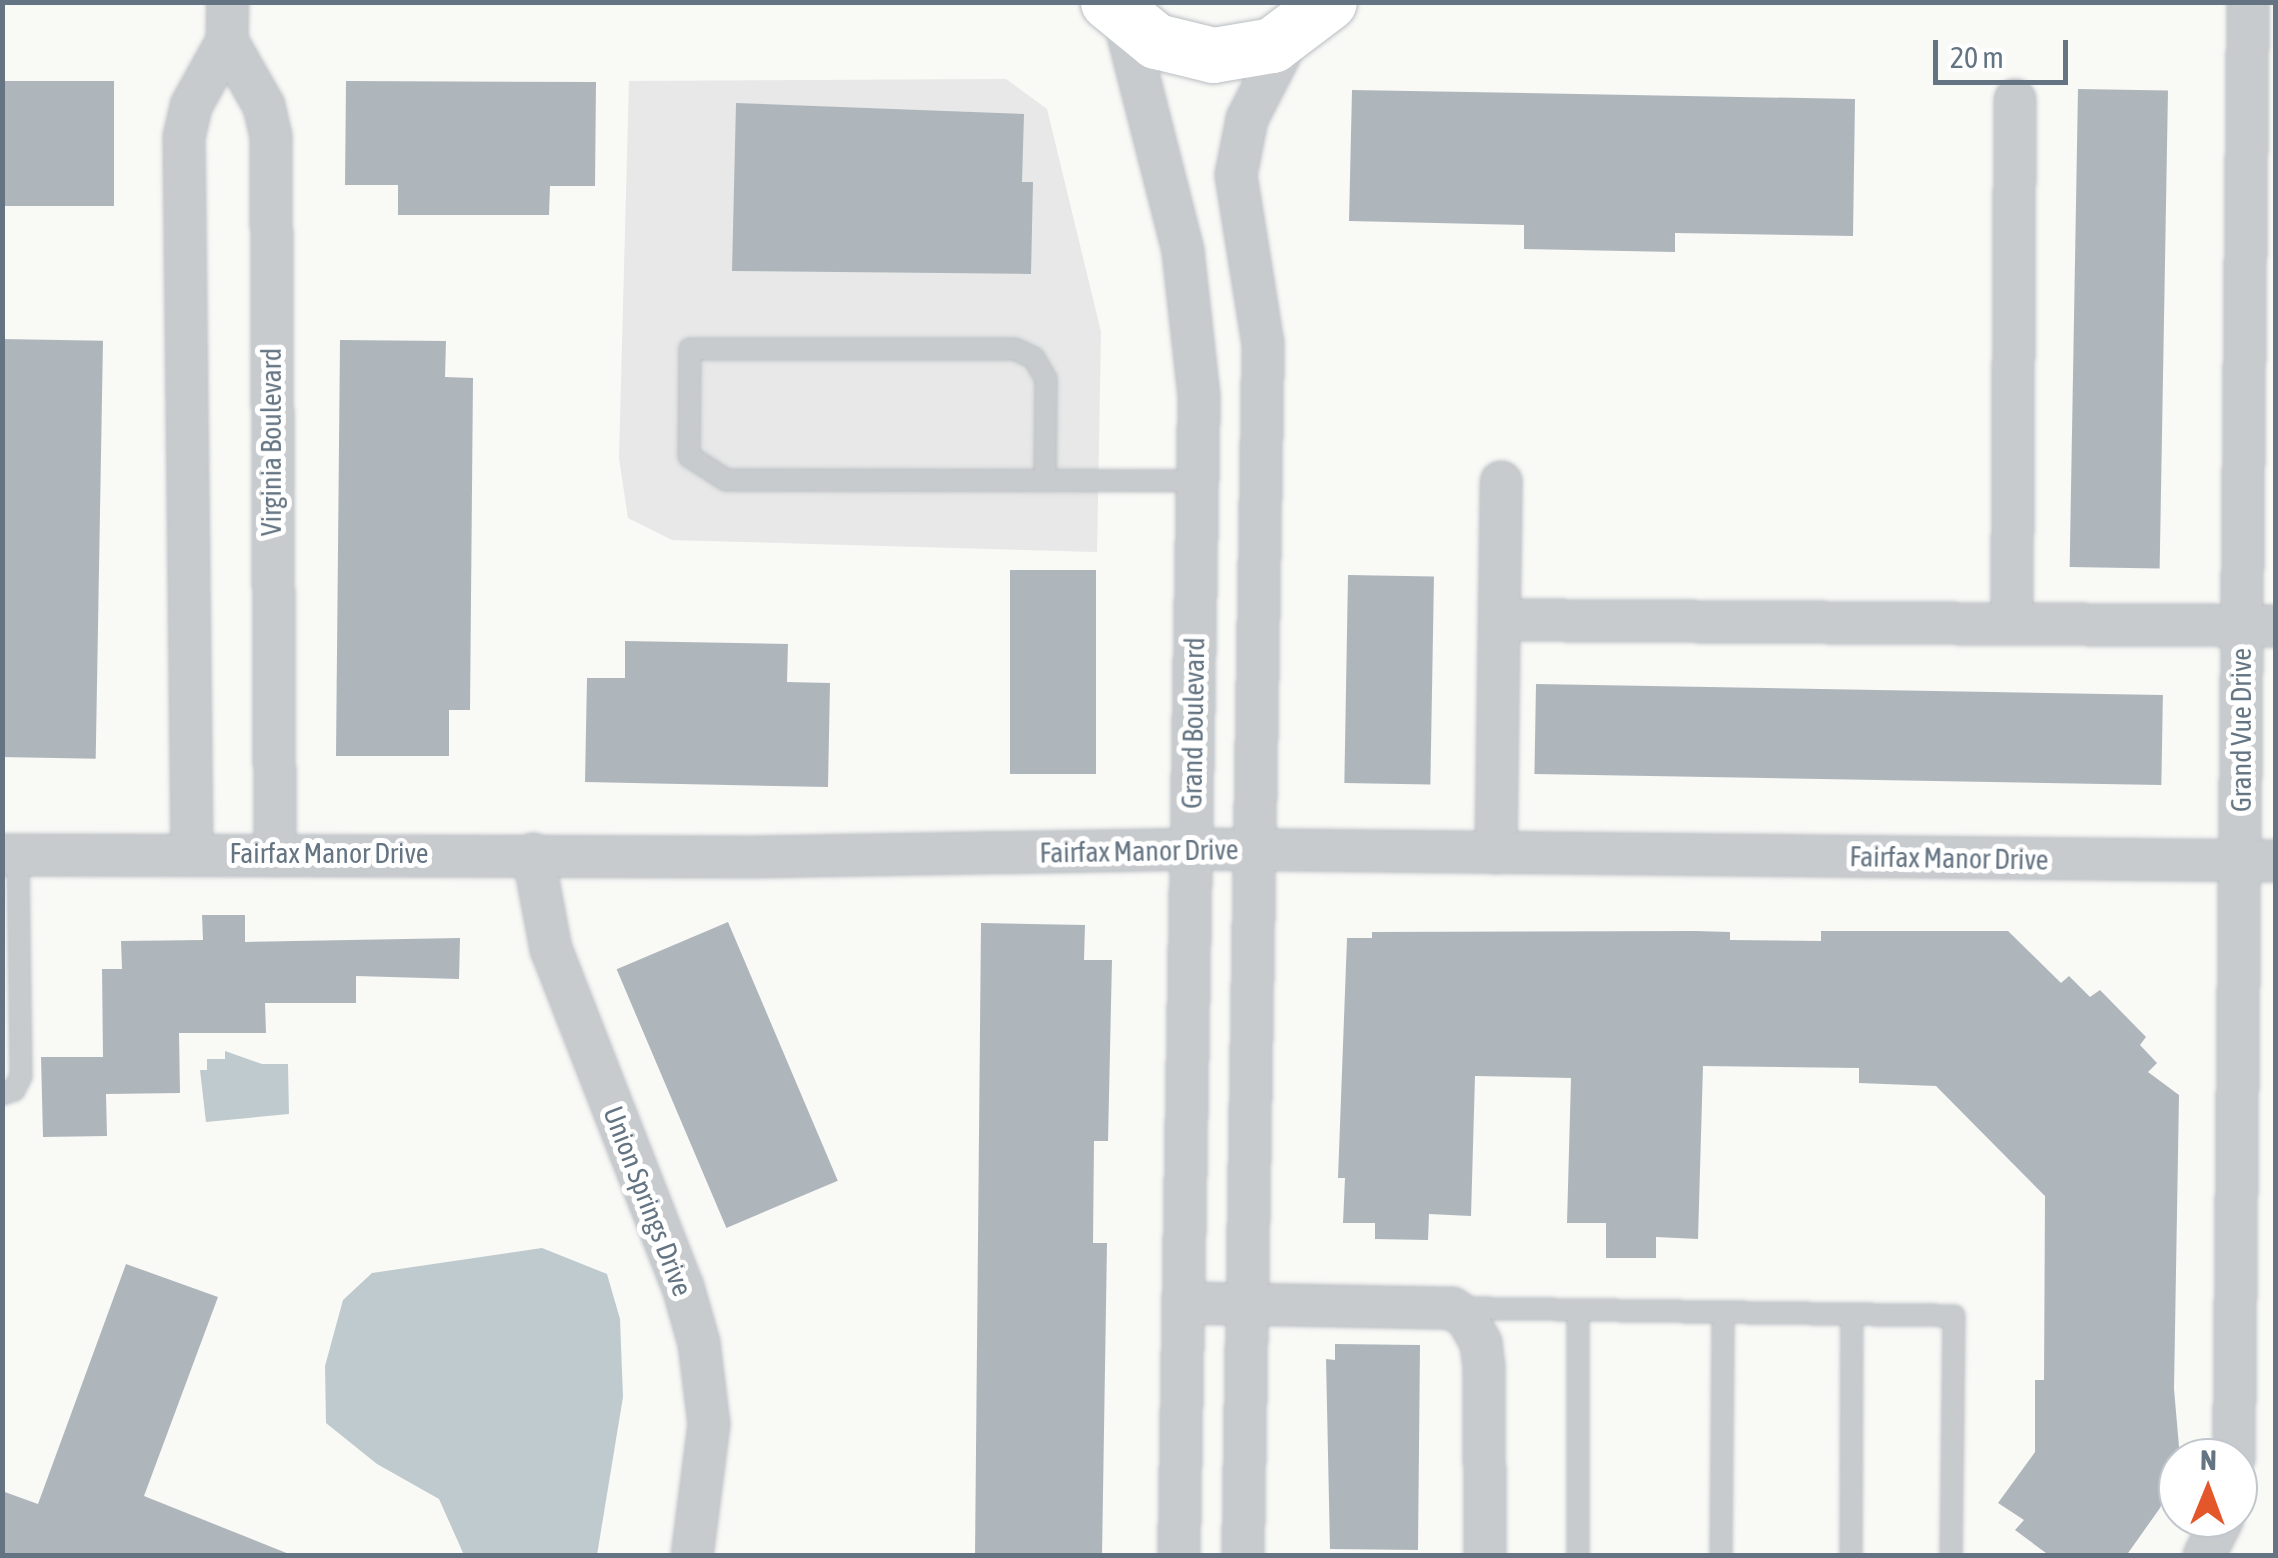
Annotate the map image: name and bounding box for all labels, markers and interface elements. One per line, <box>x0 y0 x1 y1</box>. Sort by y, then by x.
scale bar <box>1938 20 2073 82</box>
text: 20 m <box>1950 40 2004 74</box>
street label: Virginia Boulevard <box>254 348 288 536</box>
street label: Grand Boulevard <box>1175 637 1211 809</box>
street label: Grand Vue Drive <box>2224 648 2258 812</box>
street label: Fairfax Manor Drive <box>1039 832 1239 870</box>
street label: Fairfax Manor Drive <box>229 836 429 870</box>
street label: Fairfax Manor Drive <box>1849 839 2049 877</box>
street label: Union Springs Drive <box>596 1101 700 1301</box>
north arrow <box>2158 1438 2258 1538</box>
text: N <box>2200 1444 2217 1476</box>

